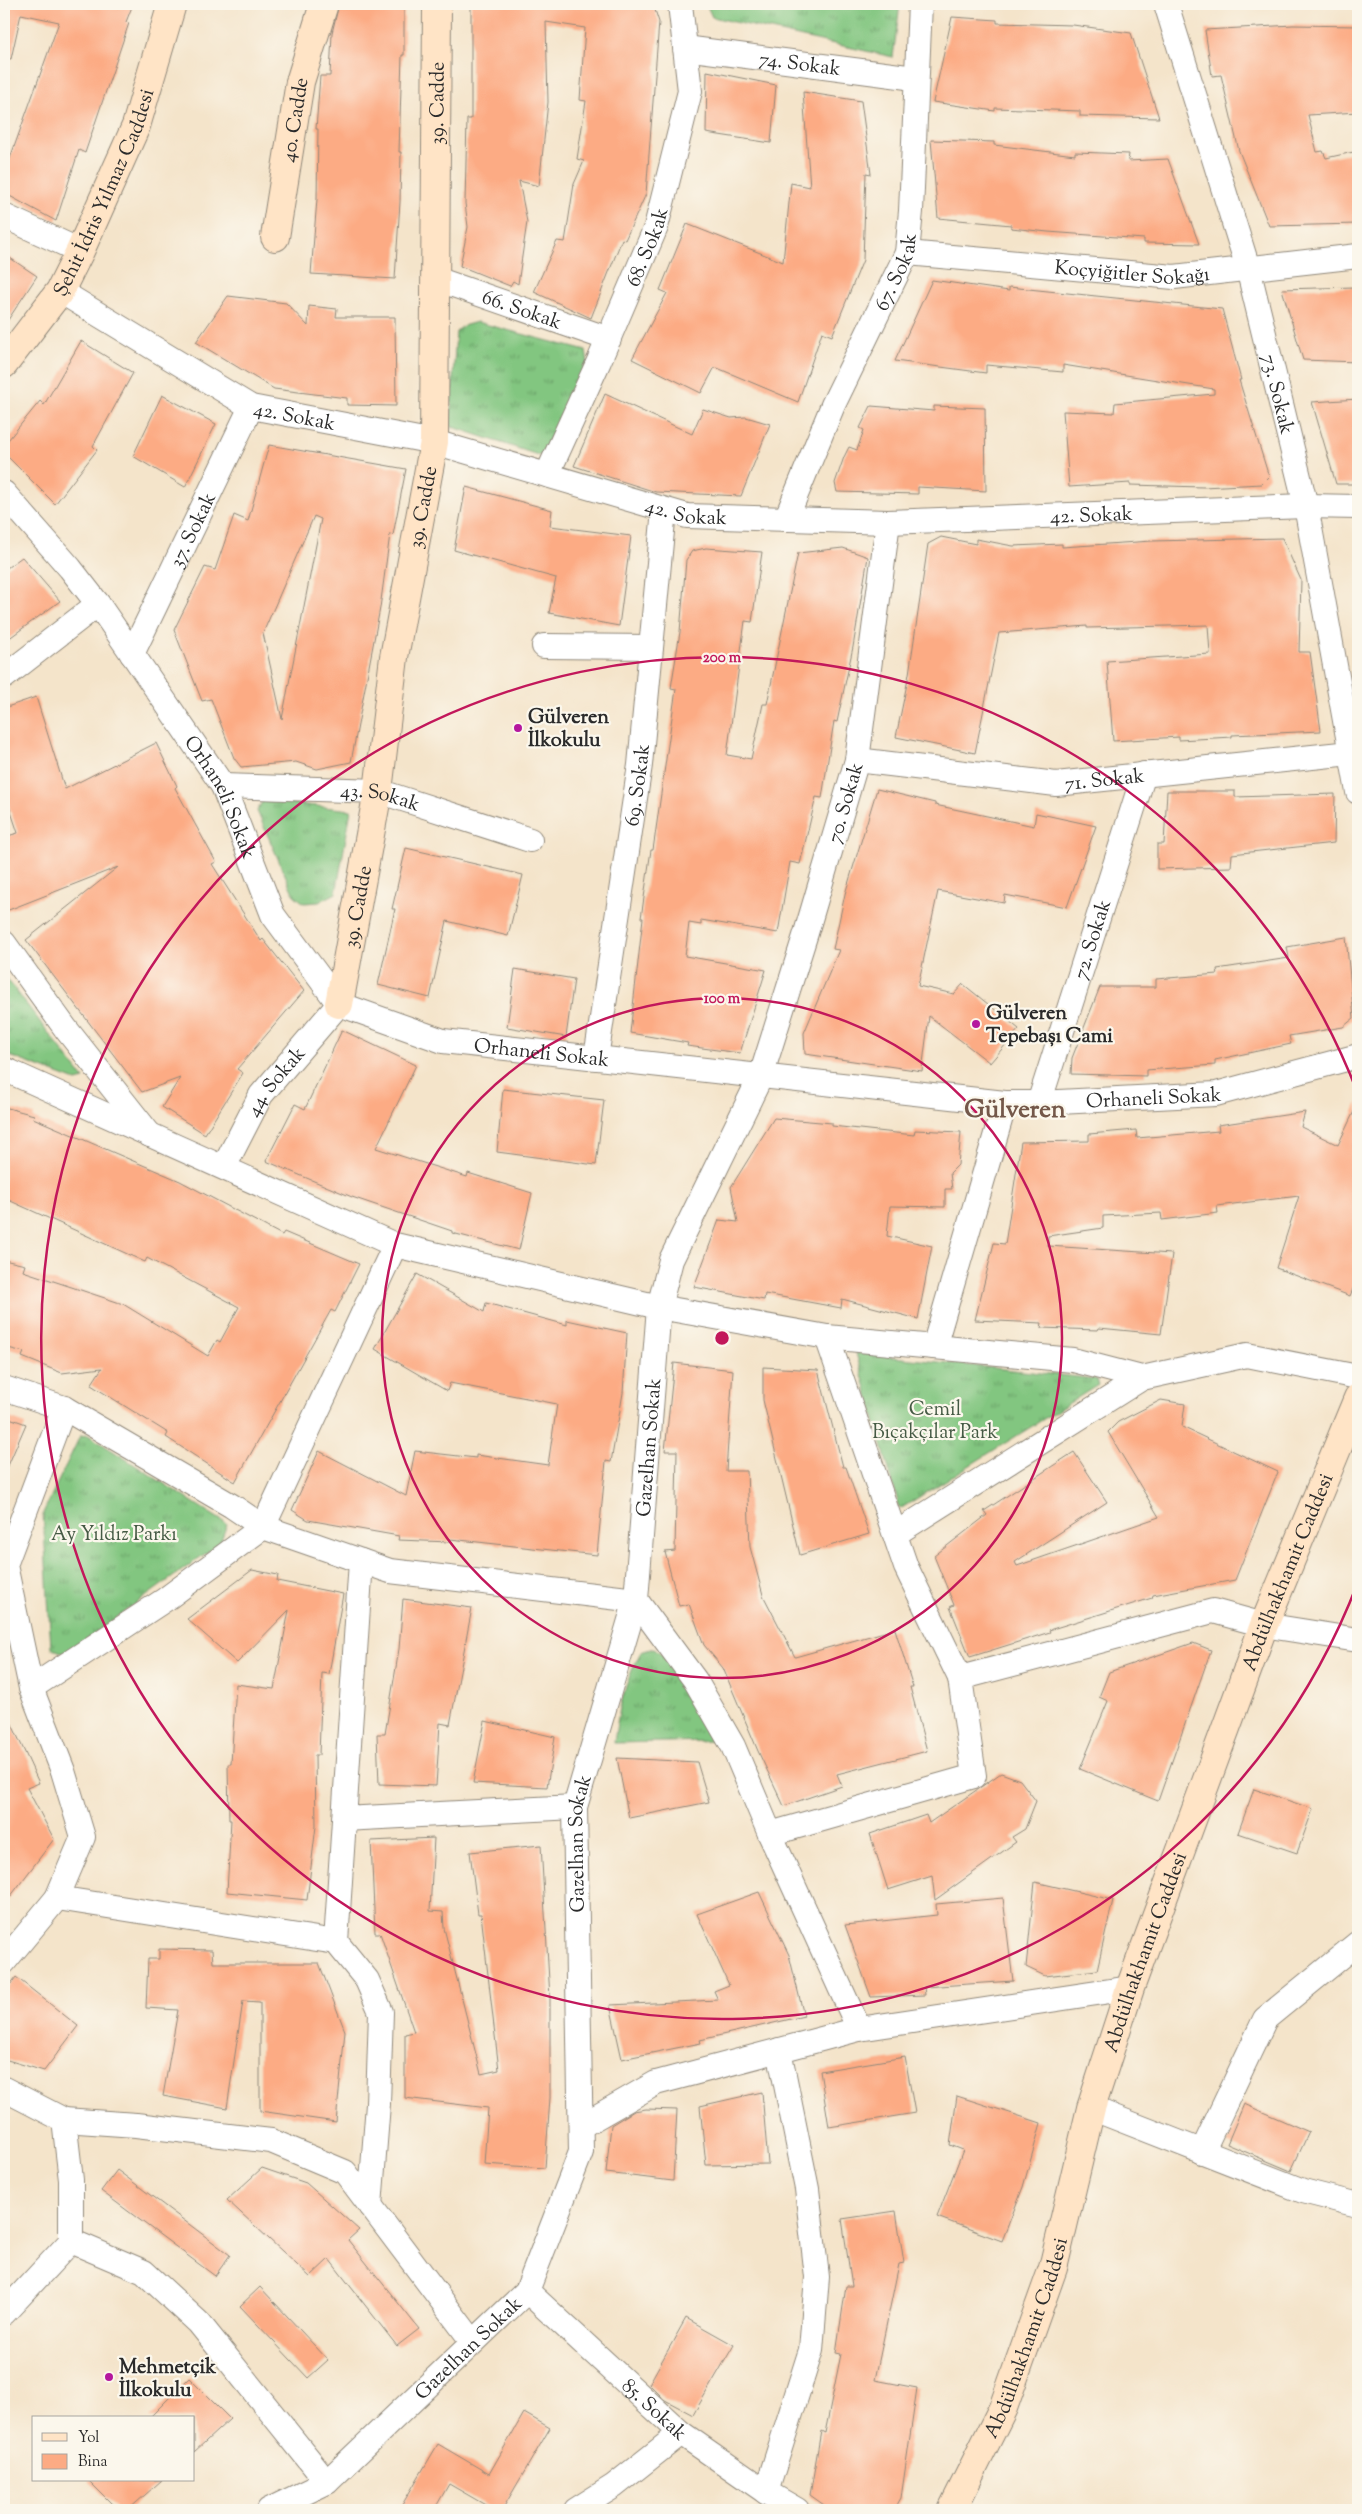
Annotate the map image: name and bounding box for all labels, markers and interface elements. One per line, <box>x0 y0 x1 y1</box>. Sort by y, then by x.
street label: 74. Sokak <box>757 46 842 85</box>
street label: 39. Cadde <box>424 61 454 145</box>
street label: 40. Cadde <box>275 74 318 164</box>
street label: Şehit İdris Yılmaz Caddesi <box>47 85 163 302</box>
street label: 68. Sokak <box>620 205 677 292</box>
street label: 67. Sokak <box>869 232 926 317</box>
street label: Koçyiğitler Sokağı <box>1053 254 1212 294</box>
street label: 66. Sokak <box>477 284 565 338</box>
street label: 73. Sokak <box>1253 352 1300 437</box>
street label: 42. Sokak <box>251 396 338 440</box>
street label: 39. Cadde <box>402 464 446 551</box>
street label: 37. Sokak <box>164 488 225 573</box>
street label: 42. Sokak <box>641 493 727 534</box>
street label: 42. Sokak <box>1050 501 1133 533</box>
text: 200 m <box>703 648 742 669</box>
place label: Gülveren İlkokulu <box>528 704 609 756</box>
marker: Gülveren İlkokulu <box>512 722 524 734</box>
street label: Orhaneli Sokak <box>176 730 262 864</box>
street label: 69. Sokak <box>619 743 659 829</box>
street label: 70. Sokak <box>821 759 872 847</box>
street label: 71. Sokak <box>1063 763 1146 800</box>
street label: 43. Sokak <box>340 778 423 821</box>
street label: 39. Cadde <box>338 863 381 951</box>
street label: 72. Sokak <box>1067 896 1120 984</box>
text: 100 m <box>704 989 741 1010</box>
place label: Gülveren Tepebaşı Cami <box>986 1000 1113 1052</box>
marker: Gülveren Tepebaşı Cami <box>970 1018 982 1030</box>
street label: Orhaneli Sokak <box>472 1033 610 1076</box>
street label: 44. Sokak <box>240 1041 313 1123</box>
street label: Orhaneli Sokak <box>1085 1082 1222 1118</box>
district label: Gülveren <box>964 1093 1066 1129</box>
centre of rings <box>713 1329 731 1347</box>
street label: Gazelhan Sokak <box>631 1377 670 1518</box>
park label: Cemil Bıçakçılar Park <box>872 1396 998 1448</box>
street label: Abdülhakhamit Caddesi <box>1236 1469 1342 1676</box>
park label: Ay Yıldız Parkı <box>51 1521 177 1550</box>
street label: Gazelhan Sokak <box>563 1772 601 1913</box>
street label: Abdülhakhamit Caddesi <box>1098 1848 1196 2057</box>
street label: Abdülhakhamit Caddesi <box>978 2235 1077 2444</box>
street label: Gazelhan Sokak <box>409 2291 530 2408</box>
place label: Mehmetçik İlkokulu <box>119 2354 216 2406</box>
marker: Mehmetçik İlkokulu <box>103 2371 115 2383</box>
street label: 85. Sokak <box>614 2373 693 2449</box>
legend <box>32 2416 195 2482</box>
text: Yol <box>78 2428 100 2449</box>
text: Bina <box>78 2452 108 2473</box>

